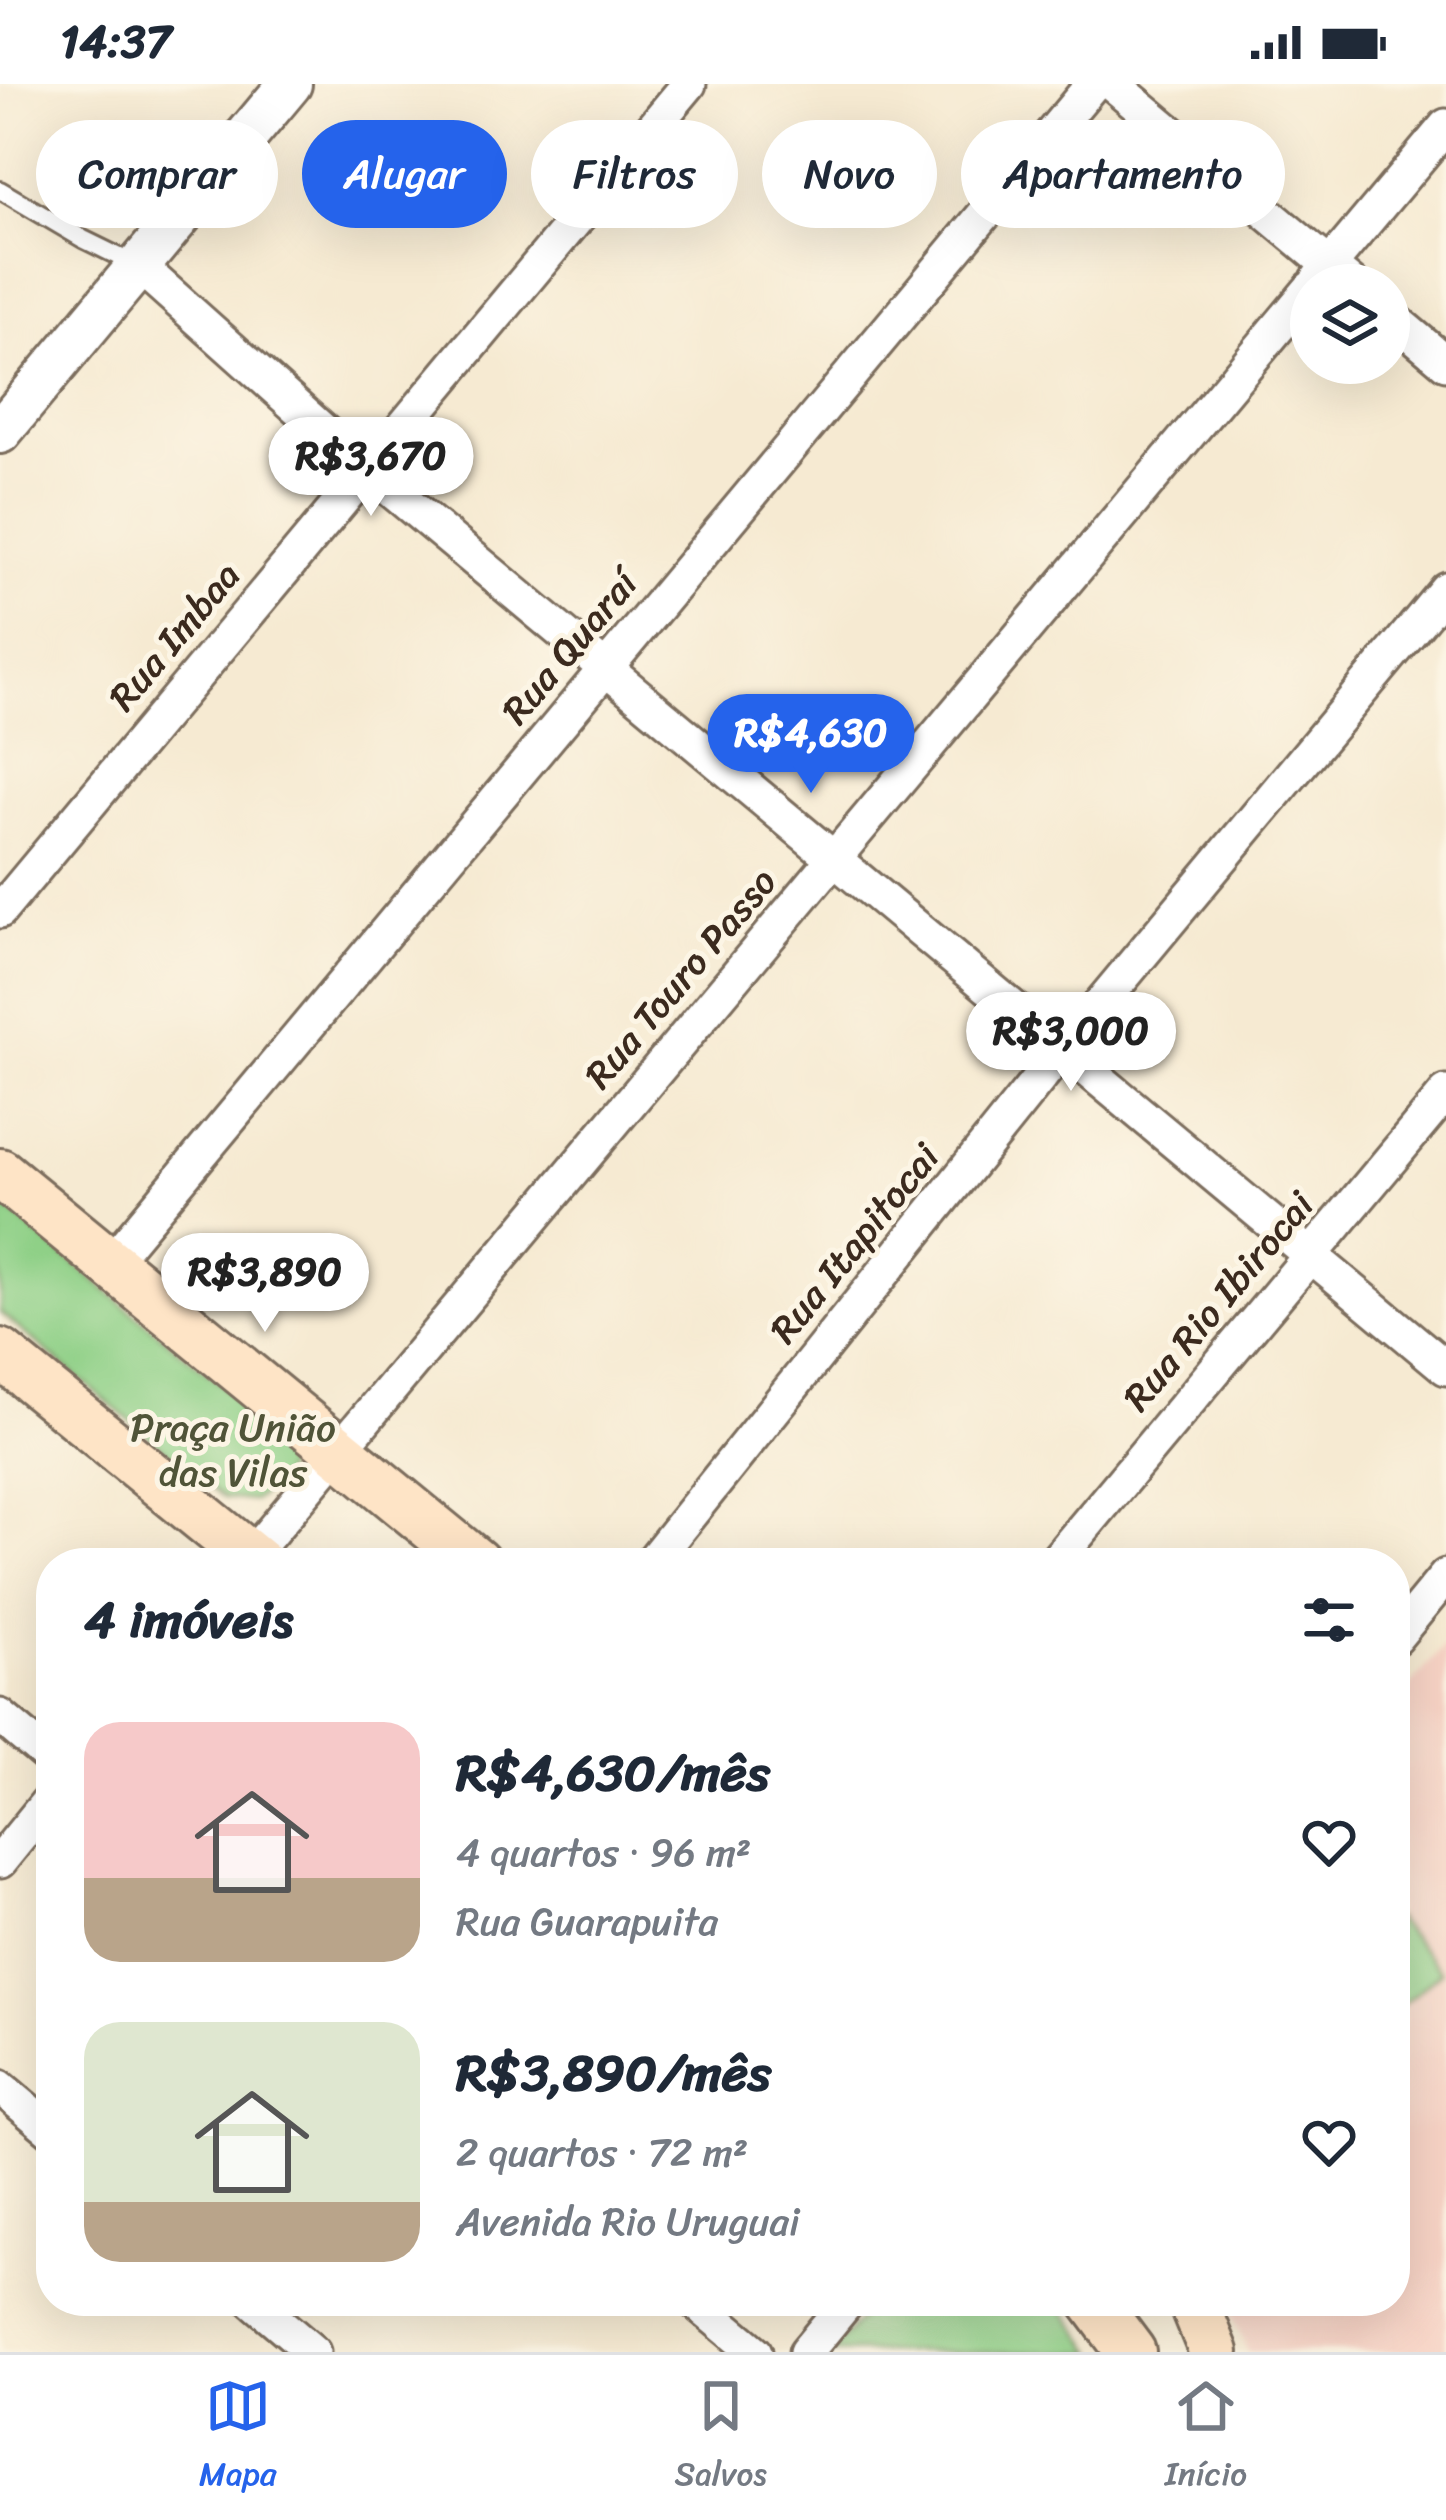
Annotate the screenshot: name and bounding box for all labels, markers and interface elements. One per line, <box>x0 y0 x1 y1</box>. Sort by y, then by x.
text: 14:37 <box>60 2 171 82</box>
chip: Comprar <box>36 120 278 228</box>
chip: Alugar <box>302 120 507 228</box>
chip: Filtros <box>531 120 738 228</box>
chip: Novo <box>762 120 937 228</box>
chip: Apartamento <box>961 120 1285 228</box>
map controls <box>1290 264 1410 384</box>
button: layers <box>1290 264 1410 384</box>
pin: R$3,670 <box>260 417 482 519</box>
text: R$3,670 <box>296 421 446 490</box>
street label: Rua Imbaa <box>90 545 258 727</box>
street label: Rua Quaraí <box>483 550 658 741</box>
pin: R$4,630 <box>700 694 922 796</box>
text: R$4,630 <box>735 698 888 767</box>
street label: Rua Touro Passo <box>566 851 794 1105</box>
pin: R$3,000 <box>960 992 1182 1094</box>
text: R$3,000 <box>993 996 1149 1065</box>
street label: Rua Itapitocai <box>751 1126 958 1359</box>
street label: Rua Rio Ibirocai <box>1104 1174 1332 1427</box>
pin: R$3,890 <box>154 1233 376 1335</box>
text: R$3,890 <box>188 1237 342 1306</box>
park label: Praça União das Vilas <box>130 1393 336 1507</box>
text: 4 imóveis <box>84 1575 293 1665</box>
icon: filters <box>1296 1587 1362 1653</box>
text: R$4,630/mês <box>456 1728 770 1818</box>
icon: home <box>180 1770 324 1914</box>
icon: heart <box>1296 1809 1362 1875</box>
text: 4 quartos · 96 m² <box>456 1818 751 1887</box>
text: Rua Guarapuita <box>456 1887 718 1956</box>
text: R$3,890/mês <box>456 2028 771 2118</box>
icon: home <box>180 2070 324 2214</box>
icon: heart <box>1296 2109 1362 2175</box>
text: 2 quartos · 72 m² <box>456 2118 748 2187</box>
text: Avenida Rio Uruguai <box>456 2187 800 2256</box>
tab: Mapa <box>199 2373 276 2503</box>
tab: Salvos <box>674 2373 767 2503</box>
tab: Início <box>1165 2373 1247 2503</box>

